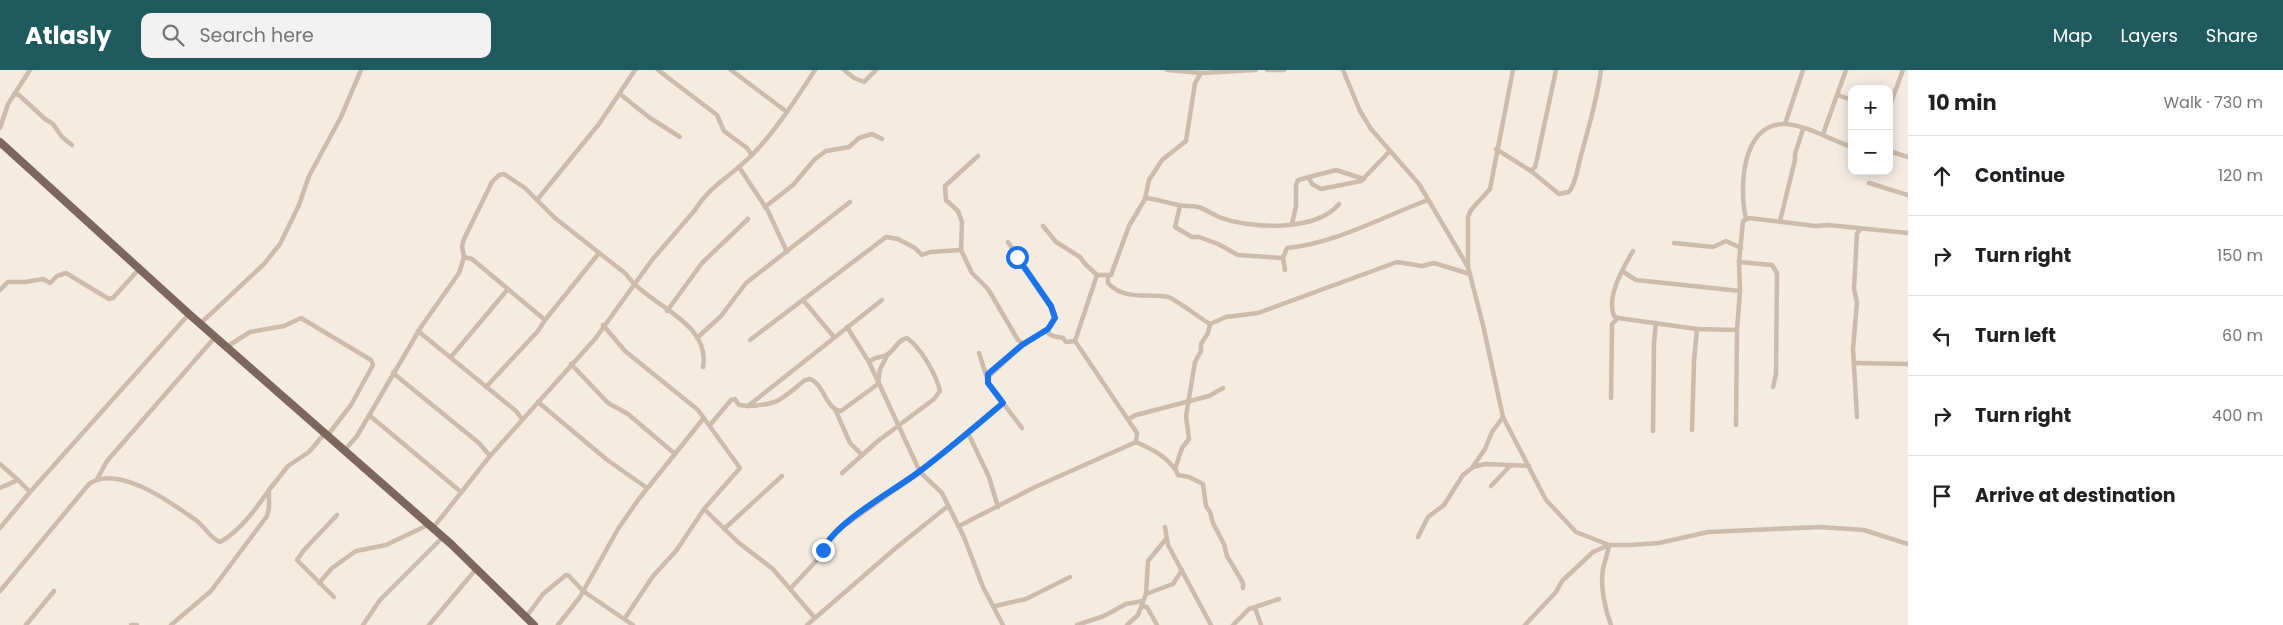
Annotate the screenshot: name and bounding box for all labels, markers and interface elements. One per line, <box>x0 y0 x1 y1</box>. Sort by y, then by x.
search box <box>141 13 491 58</box>
text: Atlasly <box>25 19 111 52</box>
icon: search <box>159 21 187 49</box>
text: Search here <box>199 22 314 49</box>
text: Map <box>2053 23 2093 48</box>
text: Layers <box>2121 23 2178 48</box>
text: Share <box>2206 23 2258 48</box>
map controls <box>1848 85 1893 175</box>
button: + <box>1848 85 1893 130</box>
text: 10 min <box>1928 88 1997 117</box>
text: Walk · 730 m <box>2163 91 2263 114</box>
button: − <box>1848 130 1893 175</box>
icon: ahead <box>1928 162 1956 190</box>
text: Continue <box>1975 162 2065 189</box>
text: 120 m <box>2218 164 2263 187</box>
icon: right <box>1928 242 1956 270</box>
text: Turn right <box>1975 242 2071 269</box>
text: 150 m <box>2217 244 2263 267</box>
route start <box>1006 246 1029 269</box>
icon: left <box>1928 322 1956 350</box>
text: Turn left <box>1975 322 2056 349</box>
text: 60 m <box>2222 324 2263 347</box>
icon: right <box>1928 402 1956 430</box>
text: Turn right <box>1975 402 2071 429</box>
text: 400 m <box>2212 404 2263 427</box>
icon: arrive <box>1928 482 1956 510</box>
text: Arrive at destination <box>1975 482 2176 509</box>
route end <box>812 539 835 562</box>

